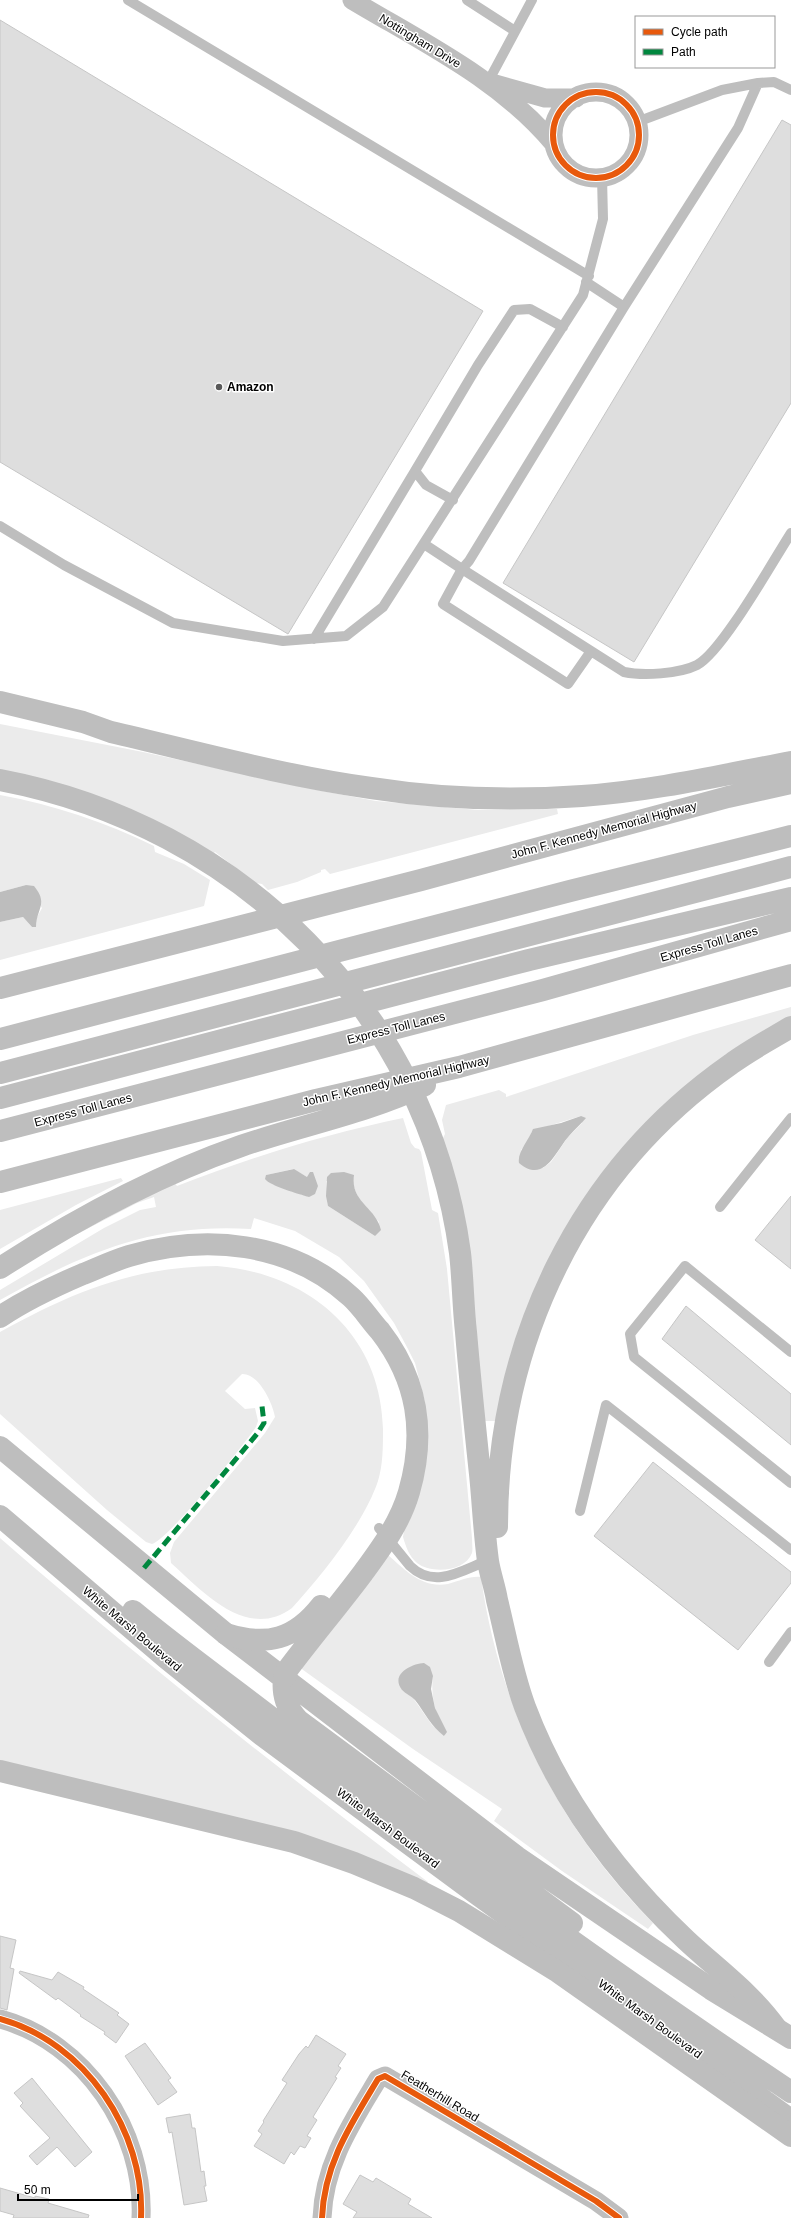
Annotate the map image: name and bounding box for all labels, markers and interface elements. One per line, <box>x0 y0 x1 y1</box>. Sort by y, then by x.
street label: Nottingham Drive <box>377 11 464 71</box>
legend <box>635 16 775 68</box>
text: Cycle path <box>671 25 728 39</box>
text: Path <box>671 45 696 59</box>
place label: Amazon <box>227 380 274 394</box>
marker: Amazon <box>214 382 224 392</box>
street label: John F. Kennedy Memorial Highway <box>510 798 698 862</box>
street label: Express Toll Lanes <box>659 923 759 965</box>
street label: Express Toll Lanes <box>346 1009 446 1047</box>
street label: John F. Kennedy Memorial Highway <box>301 1053 491 1109</box>
street label: Express Toll Lanes <box>33 1090 133 1130</box>
street label: White Marsh Boulevard <box>80 1584 184 1674</box>
street label: White Marsh Boulevard <box>334 1785 442 1871</box>
street label: White Marsh Boulevard <box>595 1977 705 2061</box>
street label: Featherhill Road <box>399 2067 481 2125</box>
scale bar <box>18 2176 138 2202</box>
text: 50 m <box>24 2183 51 2197</box>

